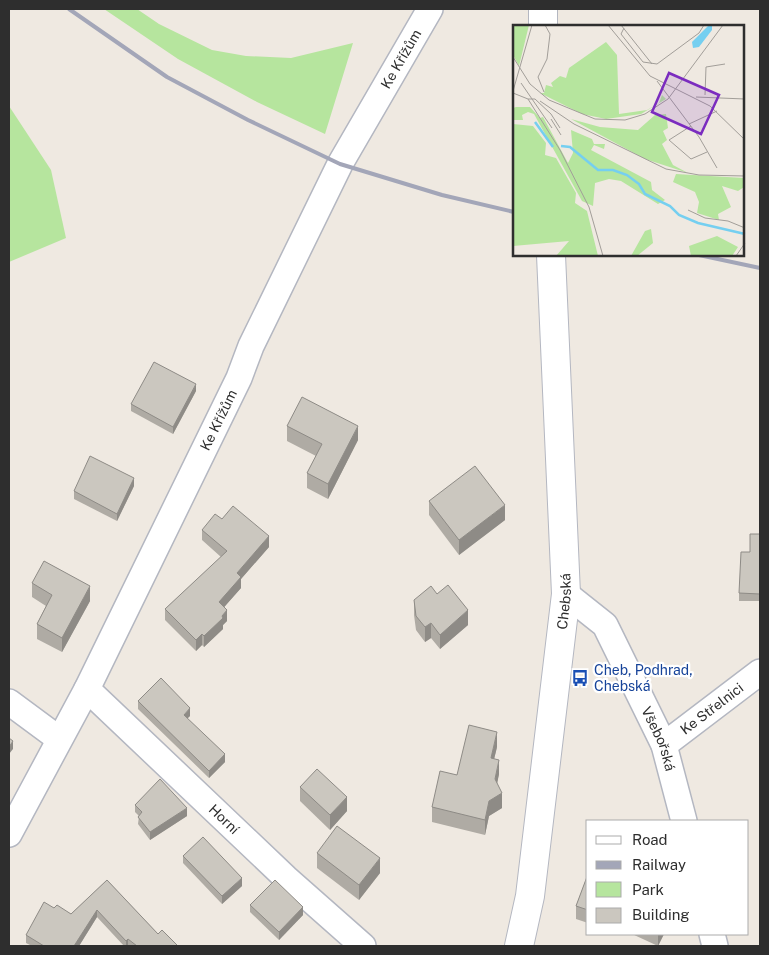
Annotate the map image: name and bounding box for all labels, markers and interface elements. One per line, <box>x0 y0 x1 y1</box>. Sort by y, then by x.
inset map <box>513 25 744 256</box>
street label: Ke Křížům <box>378 26 424 92</box>
street label: Ke Křížům <box>197 387 240 453</box>
street label: Chebská <box>554 573 574 630</box>
place label: Cheb, Podhrad, Chebská <box>594 662 693 694</box>
bus stop icon: Cheb, Podhrad, Chebská <box>570 668 590 688</box>
street label: Ke Střelnici <box>677 680 746 738</box>
street label: Všebořská <box>638 704 679 773</box>
street label: Horní <box>206 801 243 838</box>
legend <box>586 820 749 935</box>
text: Road <box>632 831 668 848</box>
text: Railway <box>632 856 686 873</box>
text: Park <box>632 881 664 898</box>
text: Building <box>632 906 690 923</box>

